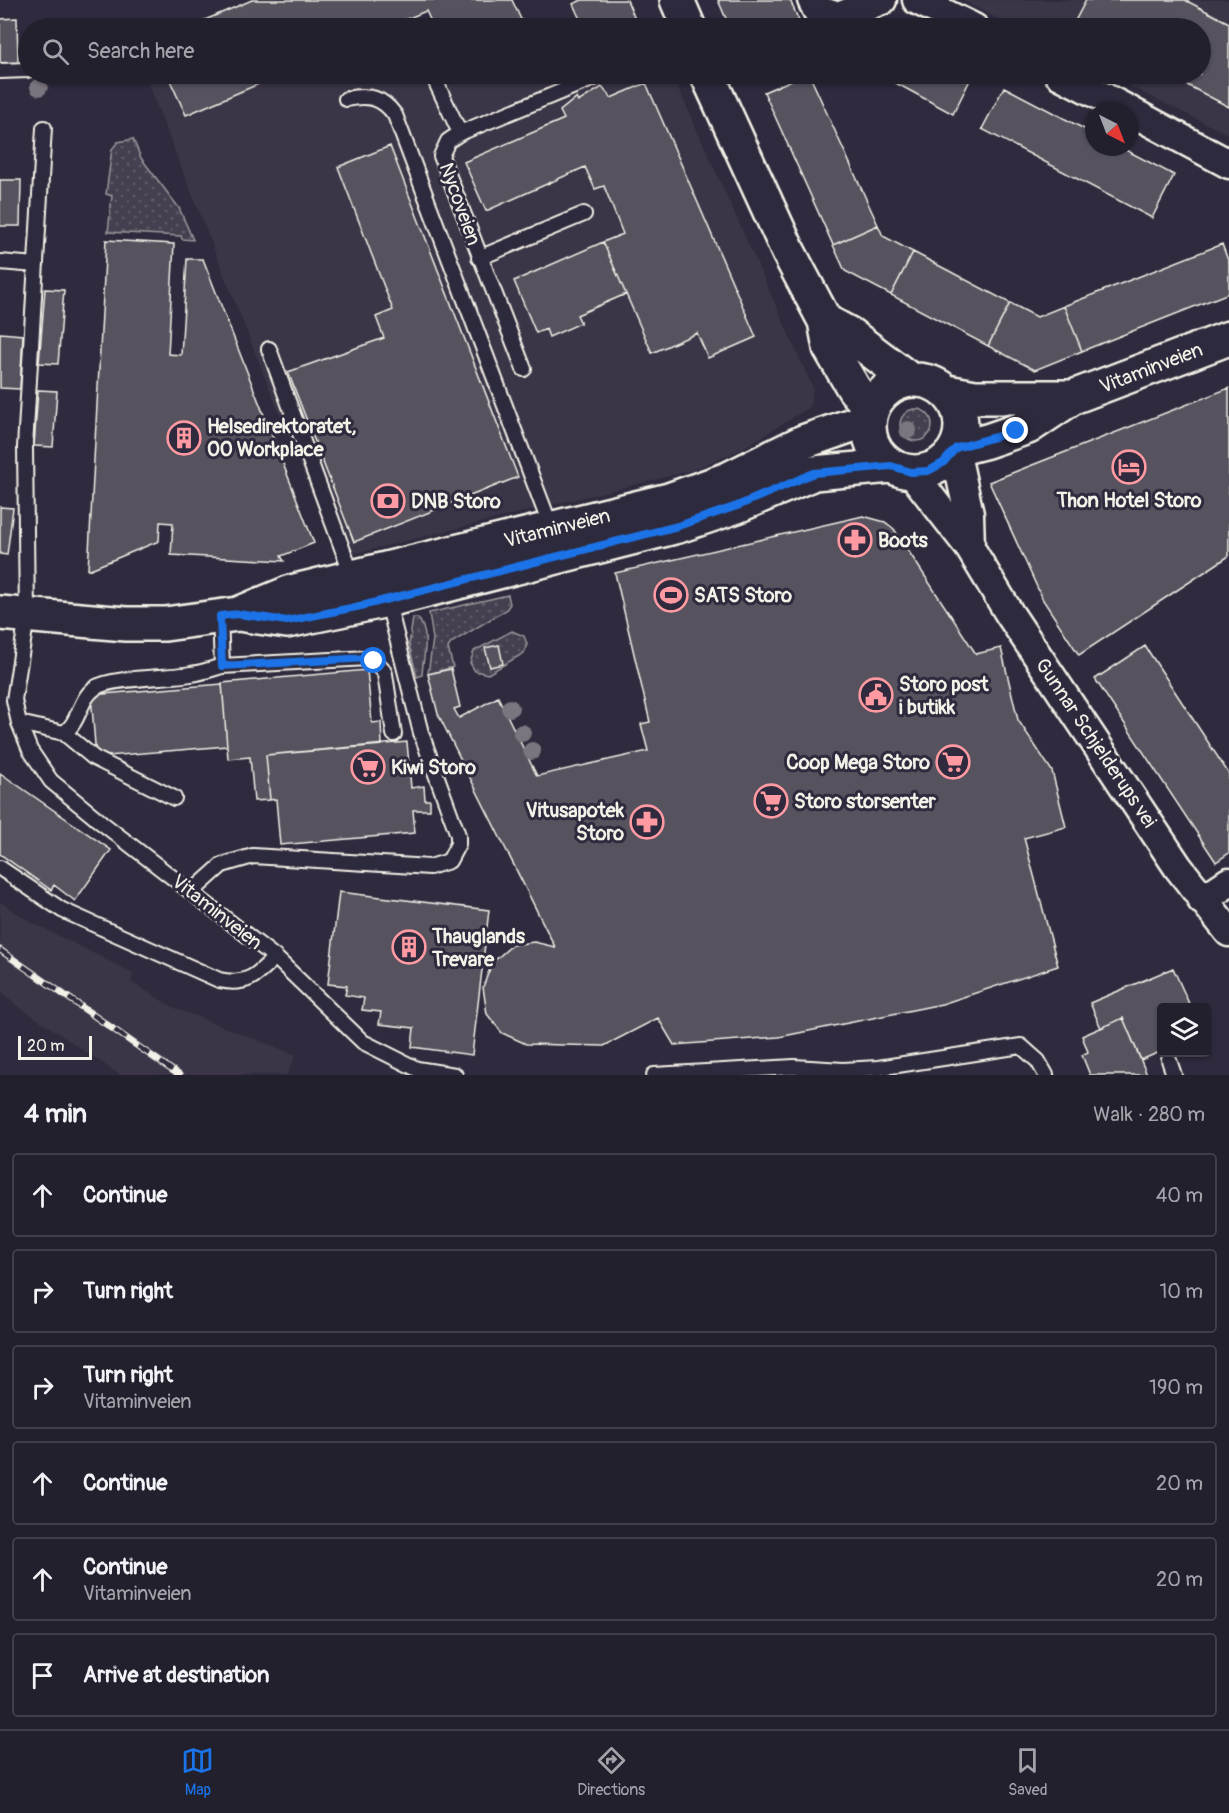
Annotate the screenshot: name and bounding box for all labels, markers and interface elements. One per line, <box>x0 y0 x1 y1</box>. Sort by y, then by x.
search box <box>18 18 1211 84</box>
icon: search <box>39 35 72 68</box>
text: Search here <box>87 37 194 65</box>
north arrow <box>1085 102 1139 156</box>
street label: Nycoveien <box>434 159 486 249</box>
street label: Vitaminveien <box>1096 337 1206 399</box>
place label: Helsedirektoratet, OO Workplace <box>207 414 356 462</box>
route end <box>1002 417 1028 443</box>
building icon: Helsedirektoratet, OO Workplace <box>166 420 202 456</box>
hotel icon: Thon Hotel Storo <box>1111 449 1147 485</box>
bank icon: DNB Storo <box>370 483 406 519</box>
place label: Thon Hotel Storo <box>1055 488 1202 513</box>
place label: DNB Storo <box>411 489 501 514</box>
street label: Vitaminveien <box>501 503 613 553</box>
pharmacy icon: Boots <box>837 522 873 558</box>
place label: Boots <box>878 528 928 553</box>
sports icon: SATS Storo <box>653 577 689 613</box>
place label: SATS Storo <box>694 583 792 608</box>
route start <box>360 647 386 673</box>
street label: Gunnar Schjelderups vei <box>1030 653 1162 833</box>
place label: Storo post i butikk <box>899 672 989 720</box>
public building icon: Storo post i butikk <box>858 677 894 713</box>
supermarket icon: Coop Mega Storo <box>935 744 971 780</box>
supermarket icon: Kiwi Storo <box>350 749 386 785</box>
place label: Coop Mega Storo <box>786 750 930 775</box>
place label: Kiwi Storo <box>391 755 476 780</box>
supermarket icon: Storo storsenter <box>753 783 789 819</box>
place label: Storo storsenter <box>794 789 937 814</box>
place label: Vitusapotek Storo <box>526 798 625 846</box>
pharmacy icon: Vitusapotek Storo <box>629 804 665 840</box>
street label: Vitaminveien <box>167 869 267 955</box>
place label: Thauglands Trevare <box>431 924 525 972</box>
building icon: Thauglands Trevare <box>391 929 427 965</box>
map controls <box>1157 1003 1211 1057</box>
button: layers <box>1157 1003 1211 1057</box>
scale bar <box>18 1033 92 1060</box>
text: 20 m <box>27 1036 65 1056</box>
text: 4 min <box>24 1098 87 1130</box>
text: Walk · 280 m <box>1093 1102 1205 1127</box>
icon: ahead <box>26 1179 59 1212</box>
text: Continue <box>83 1181 167 1209</box>
text: 40 m <box>1156 1183 1203 1208</box>
icon: right <box>26 1275 59 1308</box>
text: Turn right <box>83 1277 173 1305</box>
text: 10 m <box>1159 1279 1203 1304</box>
text: Turn right <box>83 1361 173 1389</box>
icon: right <box>26 1371 59 1404</box>
text: 190 m <box>1149 1375 1203 1400</box>
text: Vitaminveien <box>83 1389 192 1414</box>
icon: ahead <box>26 1467 59 1500</box>
text: Continue <box>83 1469 167 1497</box>
text: 20 m <box>1156 1471 1203 1496</box>
text: Continue <box>83 1553 167 1581</box>
icon: ahead <box>26 1563 59 1596</box>
text: 20 m <box>1156 1567 1203 1592</box>
text: Vitaminveien <box>83 1581 192 1606</box>
icon: arrive <box>26 1659 59 1692</box>
text: Arrive at destination <box>83 1661 269 1689</box>
tab: Map <box>181 1744 214 1800</box>
tab: Directions <box>577 1744 645 1800</box>
tab: Saved <box>1008 1744 1048 1800</box>

